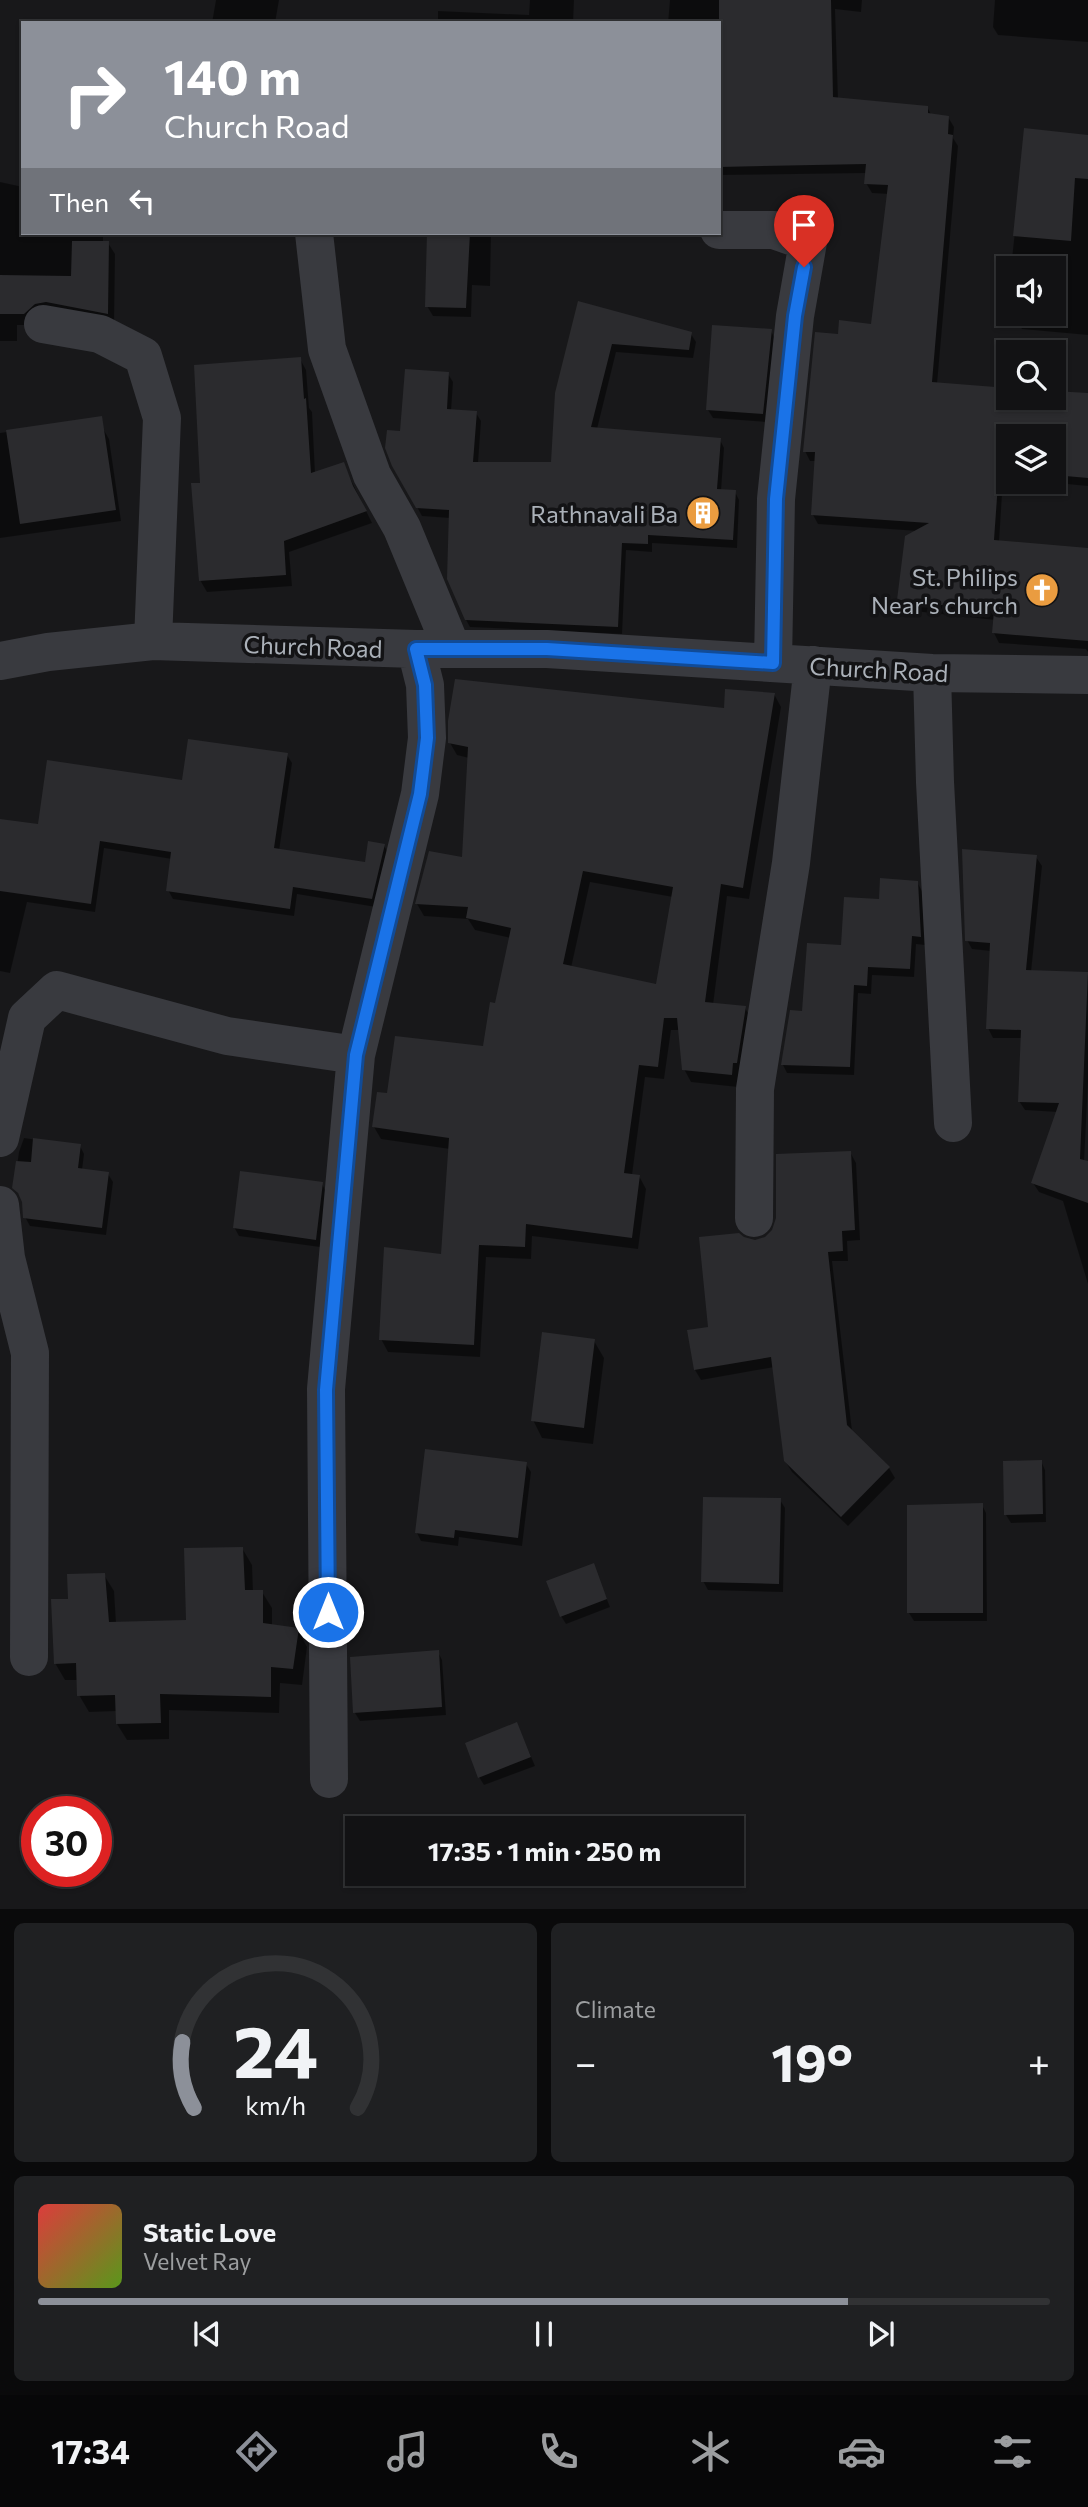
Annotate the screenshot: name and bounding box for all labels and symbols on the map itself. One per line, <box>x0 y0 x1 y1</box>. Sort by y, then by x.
pin <box>774 195 834 267</box>
building icon: Rathnavali Ba <box>684 494 722 532</box>
place label: Rathnavali Ba <box>530 499 678 528</box>
place label: St. Philips Near's church <box>871 562 1018 619</box>
church icon: St. Philips Near's church <box>1023 571 1061 609</box>
street label: Church Road <box>243 629 383 663</box>
street label: Church Road <box>809 651 949 687</box>
position arrow <box>291 1575 365 1649</box>
speed limit sign: 30 <box>21 1796 112 1887</box>

